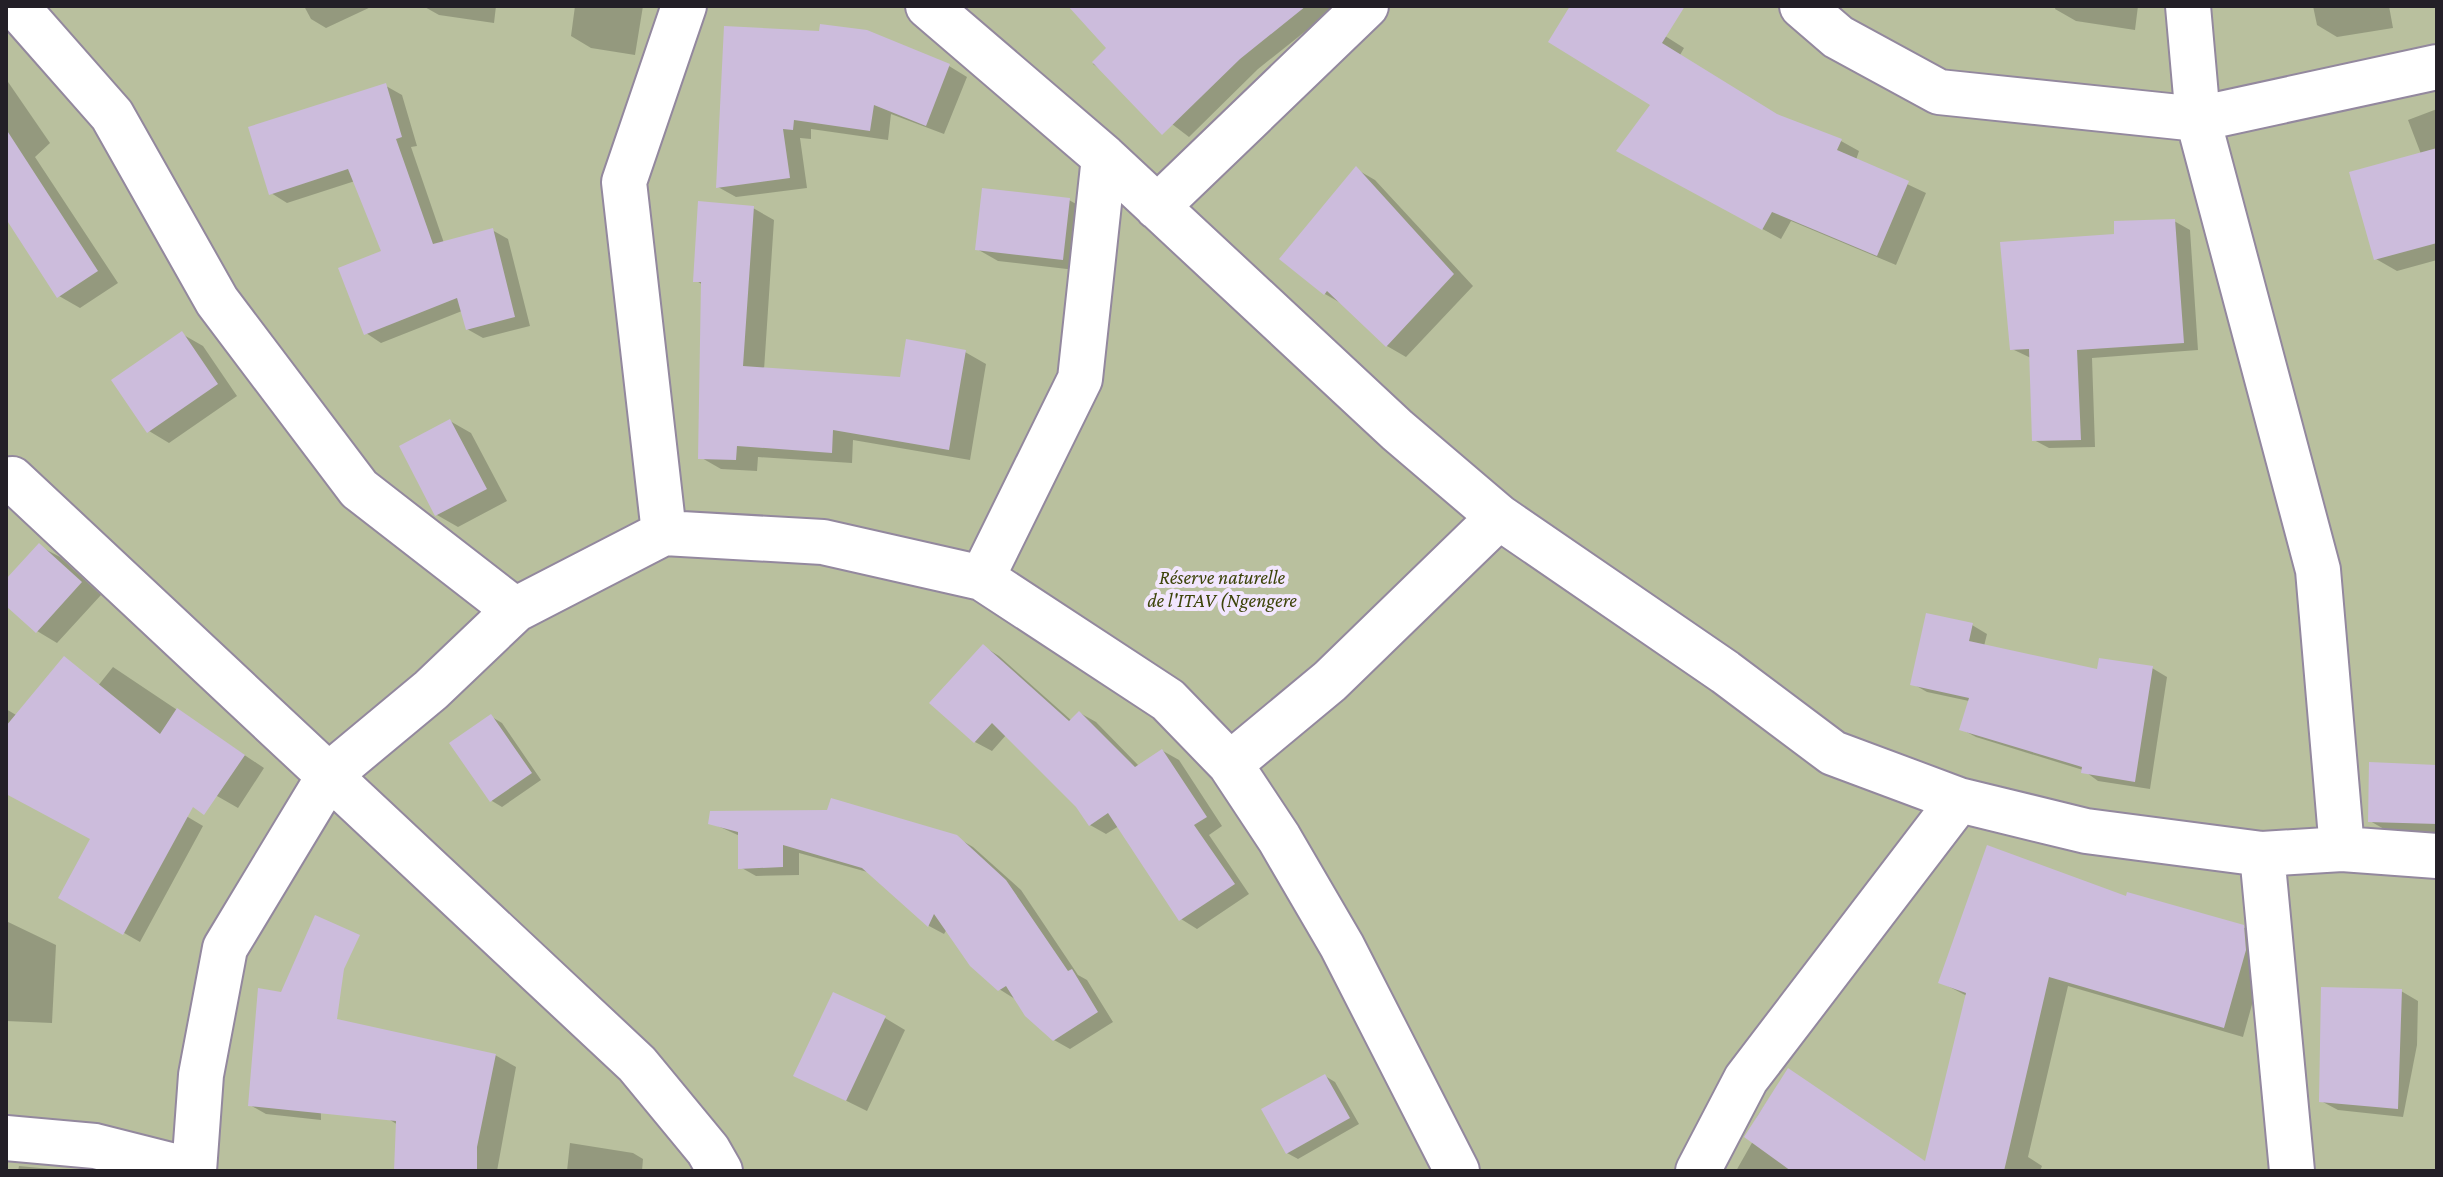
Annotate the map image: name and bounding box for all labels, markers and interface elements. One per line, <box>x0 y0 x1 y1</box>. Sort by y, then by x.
park label: Réserve naturelle de l'ITAV (Ngengere <box>1147 566 1297 612</box>

